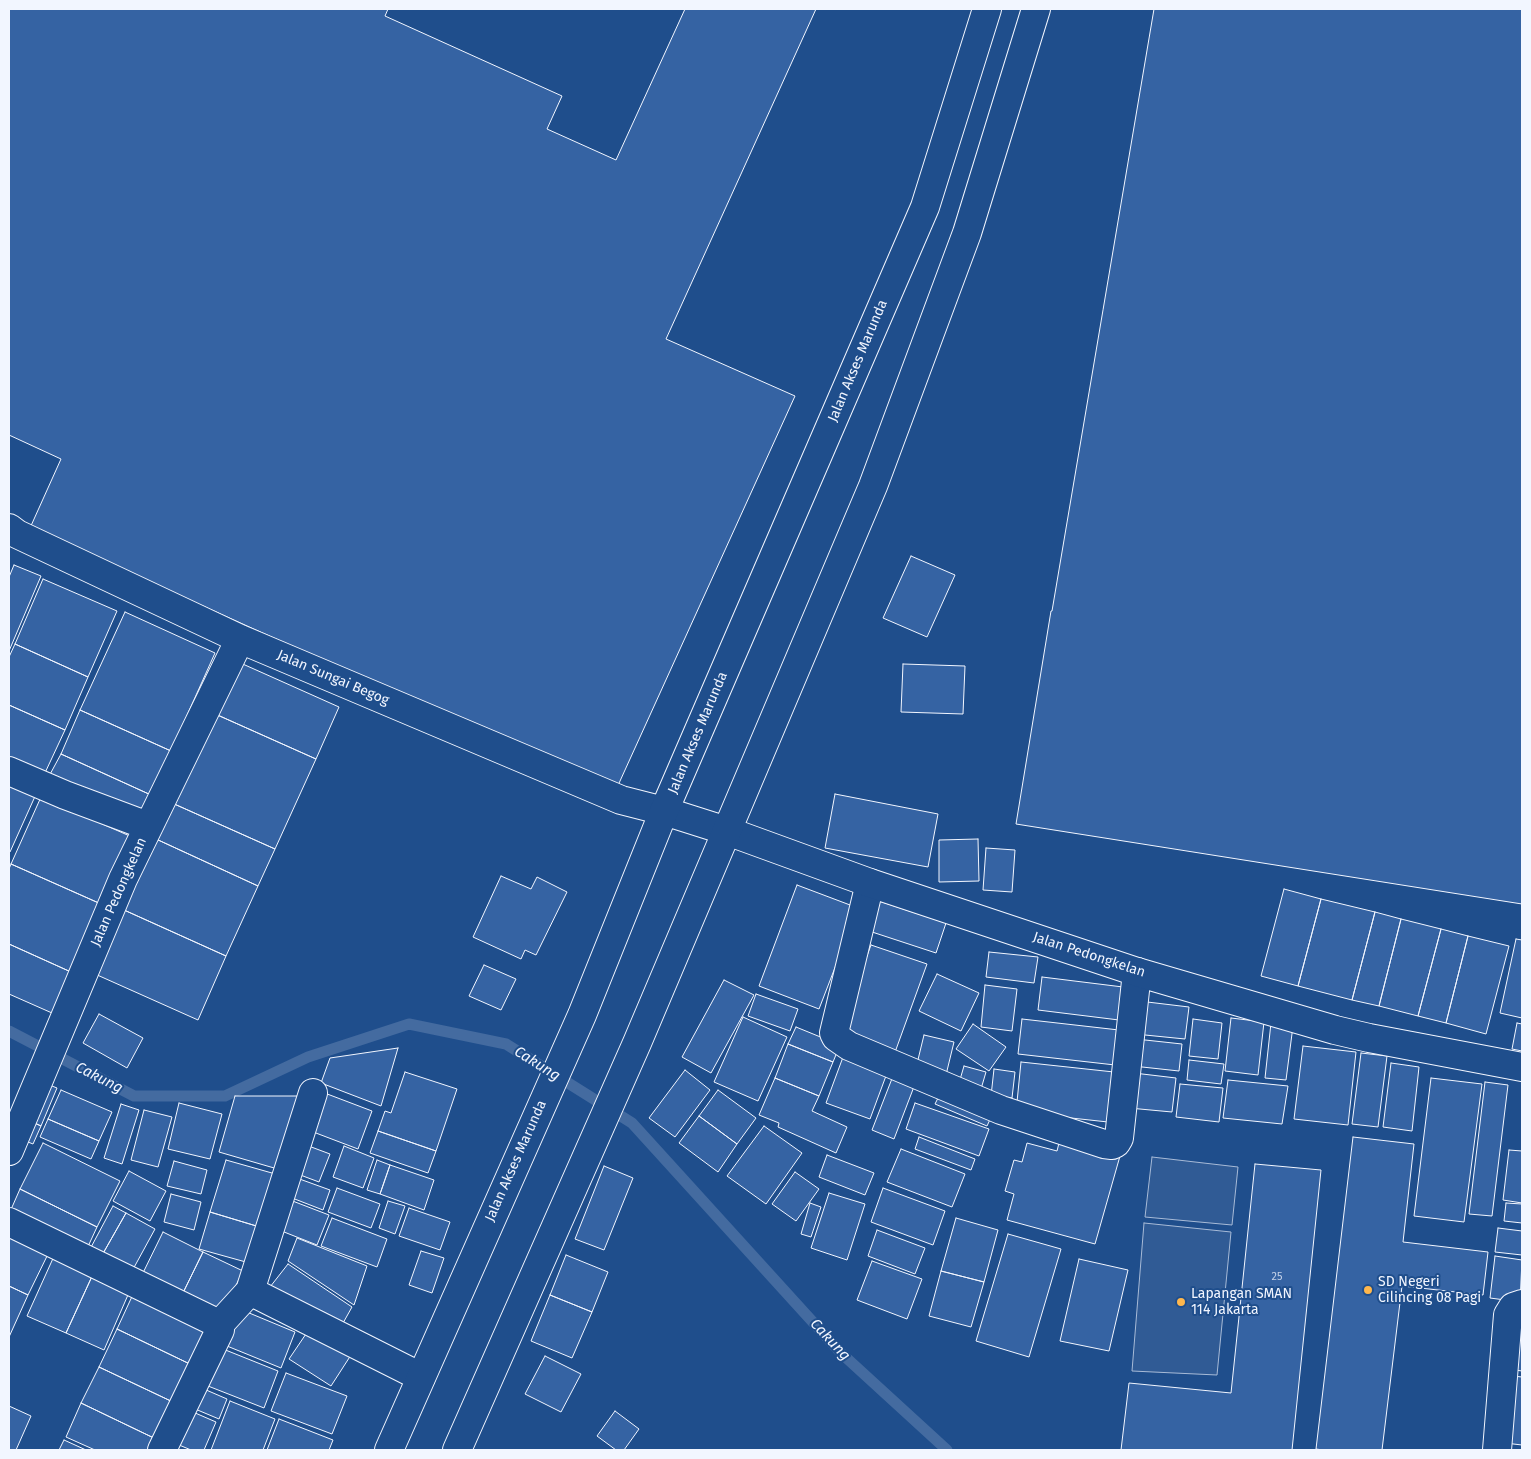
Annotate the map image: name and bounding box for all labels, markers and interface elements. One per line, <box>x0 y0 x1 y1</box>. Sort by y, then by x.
street label: Jalan Akses Marunda <box>825 297 891 425</box>
street label: Jalan Sungai Begog <box>274 647 392 709</box>
street label: Jalan Akses Marunda <box>665 669 731 797</box>
street label: Jalan Pedongkelan <box>87 835 151 949</box>
street label: Jalan Pedongkelan <box>1031 929 1147 981</box>
water label: Cakung <box>511 1043 563 1085</box>
water label: Cakung <box>72 1058 126 1098</box>
street label: Jalan Akses Marunda <box>482 1098 550 1224</box>
house number: 25 <box>1272 1270 1282 1284</box>
place label: SD Negeri Cilincing 08 Pagi <box>1378 1274 1481 1306</box>
marker: SD Negeri Cilincing 08 Pagi <box>1362 1284 1374 1296</box>
place label: Lapangan SMAN 114 Jakarta <box>1191 1286 1292 1318</box>
marker: Lapangan SMAN 114 Jakarta <box>1175 1296 1187 1308</box>
water label: Cakung <box>806 1315 854 1365</box>

